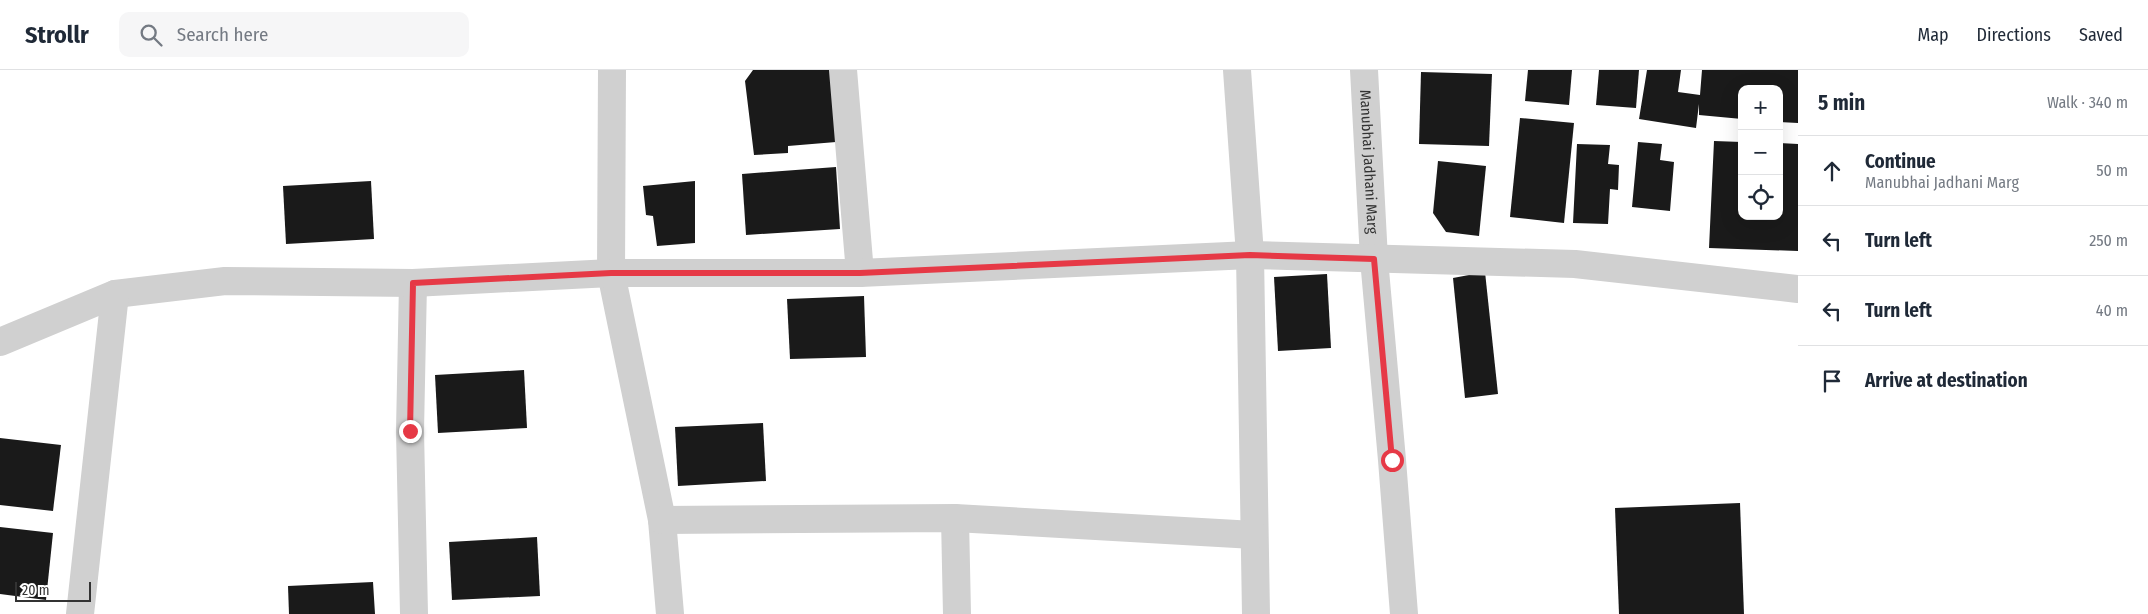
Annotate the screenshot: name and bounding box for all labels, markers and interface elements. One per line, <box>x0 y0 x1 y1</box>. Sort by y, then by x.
search box <box>119 12 469 57</box>
text: Strollr <box>25 21 89 49</box>
icon: search <box>137 21 165 49</box>
text: Search here <box>177 23 268 46</box>
text: Map <box>1917 24 1949 46</box>
text: Directions <box>1977 24 2051 46</box>
text: Saved <box>2079 24 2123 46</box>
map controls <box>1738 85 1783 220</box>
button: + <box>1738 85 1783 130</box>
street label: Manubhai Jadhani Marg <box>1356 89 1382 234</box>
text: 5 min <box>1818 90 1865 116</box>
text: Walk · 340 m <box>2047 93 2128 112</box>
button: − <box>1738 130 1783 175</box>
text: Continue <box>1865 150 1936 173</box>
icon: ahead <box>1818 157 1846 185</box>
text: 50 m <box>2096 161 2128 180</box>
text: Manubhai Jadhani Marg <box>1865 173 2019 192</box>
button: locate <box>1738 175 1783 220</box>
icon: left <box>1818 227 1846 255</box>
text: Turn left <box>1865 229 1932 252</box>
text: 250 m <box>2089 231 2128 250</box>
icon: left <box>1818 297 1846 325</box>
text: Turn left <box>1865 299 1932 322</box>
text: 40 m <box>2096 301 2128 320</box>
icon: arrive <box>1818 367 1846 395</box>
text: Arrive at destination <box>1865 369 2028 392</box>
route end <box>399 420 422 443</box>
route start <box>1381 449 1404 472</box>
scale bar <box>15 579 91 602</box>
text: 20 m <box>22 582 50 599</box>

